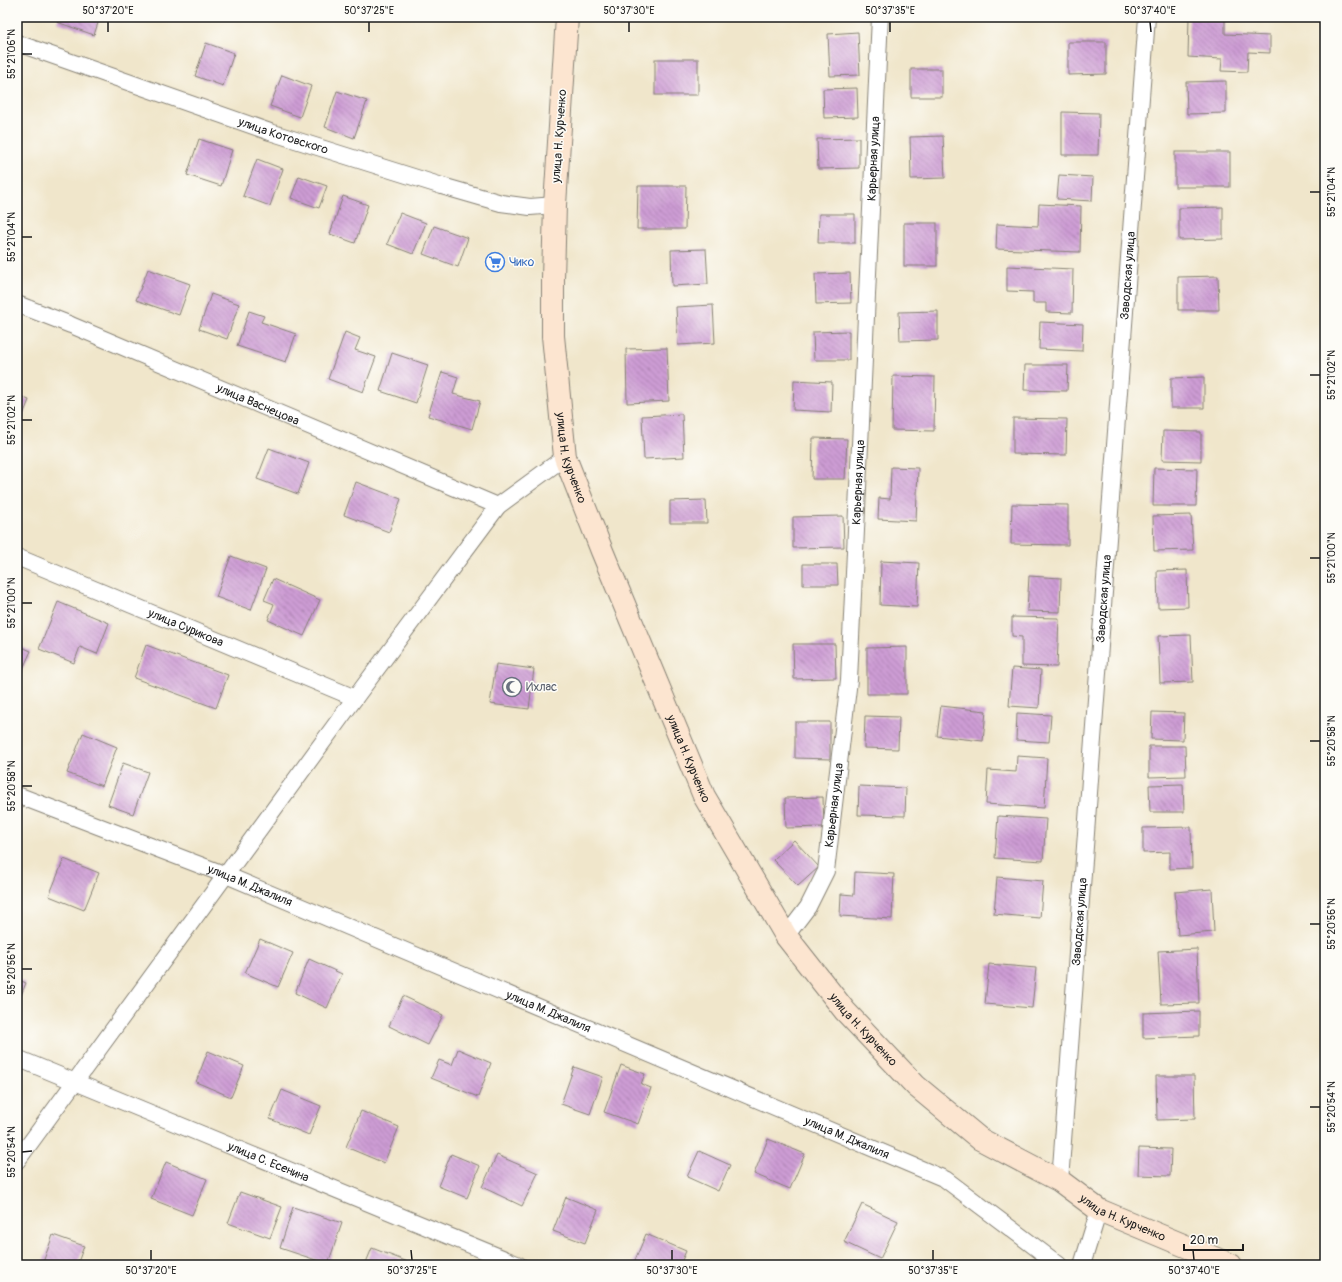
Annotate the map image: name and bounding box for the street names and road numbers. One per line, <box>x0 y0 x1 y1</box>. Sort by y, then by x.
street label: улица Н. Курченко <box>549 88 570 184</box>
street label: улица Котовского <box>235 114 330 158</box>
street label: Карьерная улица <box>864 115 883 201</box>
street label: Заводская улица <box>1117 231 1139 320</box>
street label: улица Васнецова <box>213 380 302 429</box>
street label: улица Н. Курченко <box>553 411 590 506</box>
street label: Карьерная улица <box>849 439 868 525</box>
street label: Заводская улица <box>1093 554 1115 643</box>
street label: улица Сурикова <box>145 605 226 650</box>
street label: улица Н. Курченко <box>663 712 714 806</box>
street label: Карьерная улица <box>822 762 847 848</box>
street label: улица М. Джалиля <box>204 861 295 910</box>
street label: Заводская улица <box>1069 877 1091 966</box>
street label: улица М. Джалиля <box>503 987 593 1037</box>
street label: улица Н. Курченко <box>825 989 900 1070</box>
street label: улица М. Джалиля <box>801 1113 892 1163</box>
street label: улица С. Есенина <box>225 1138 311 1186</box>
street label: улица Н. Курченко <box>1076 1190 1168 1245</box>

